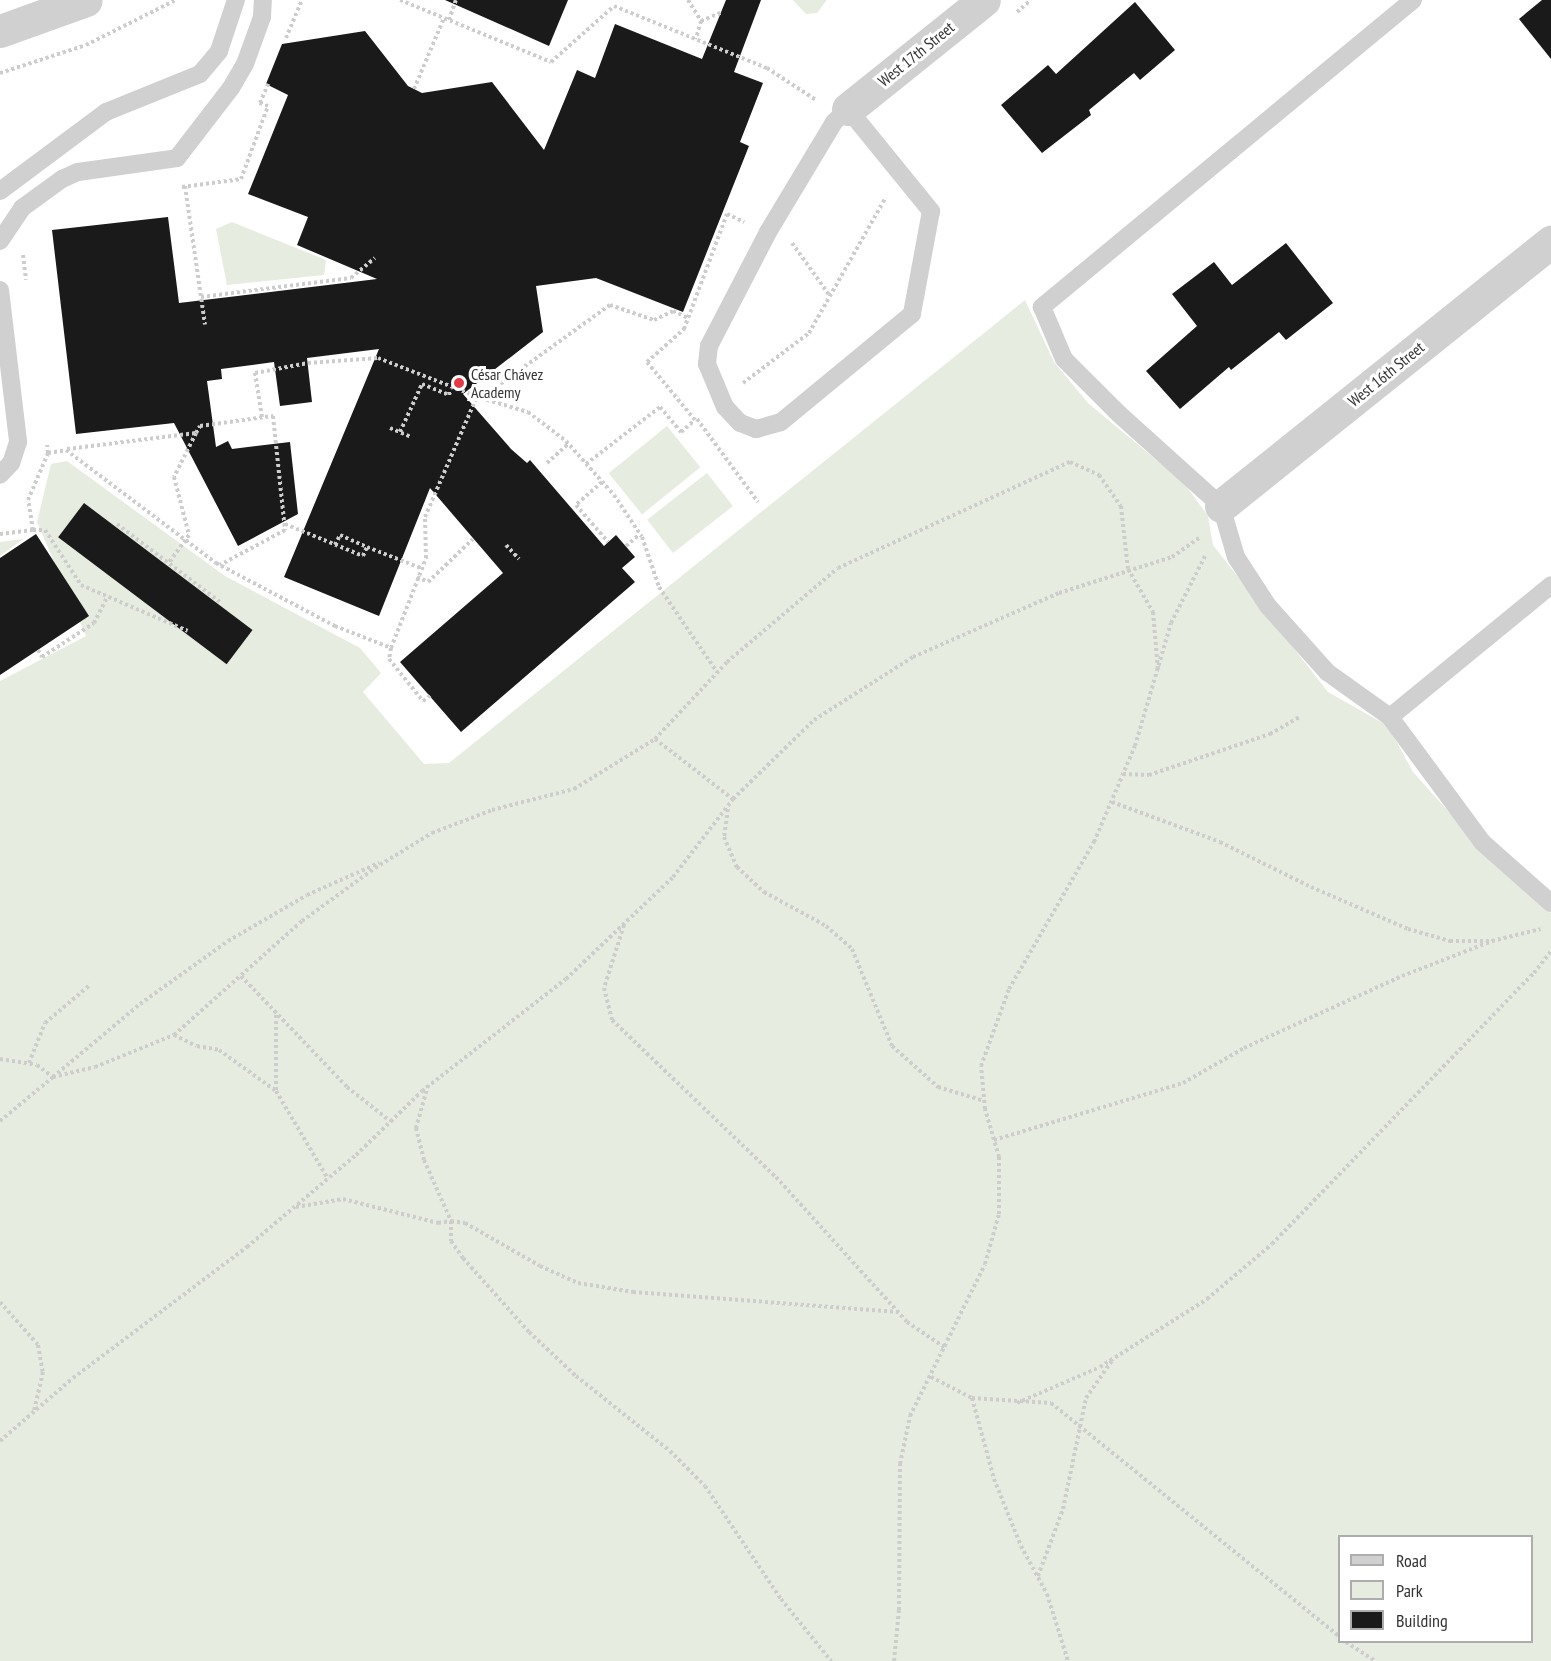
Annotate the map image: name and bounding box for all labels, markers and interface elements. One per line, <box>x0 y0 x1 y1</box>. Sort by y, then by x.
street label: West 17th Street <box>874 18 958 90</box>
street label: West 16th Street <box>1344 337 1428 411</box>
place label: César Chávez Academy <box>471 364 543 402</box>
marker: César Chávez Academy <box>452 376 466 390</box>
legend <box>1338 1535 1533 1643</box>
text: Road <box>1396 1549 1427 1572</box>
text: Park <box>1396 1579 1423 1602</box>
text: Building <box>1396 1609 1448 1632</box>

